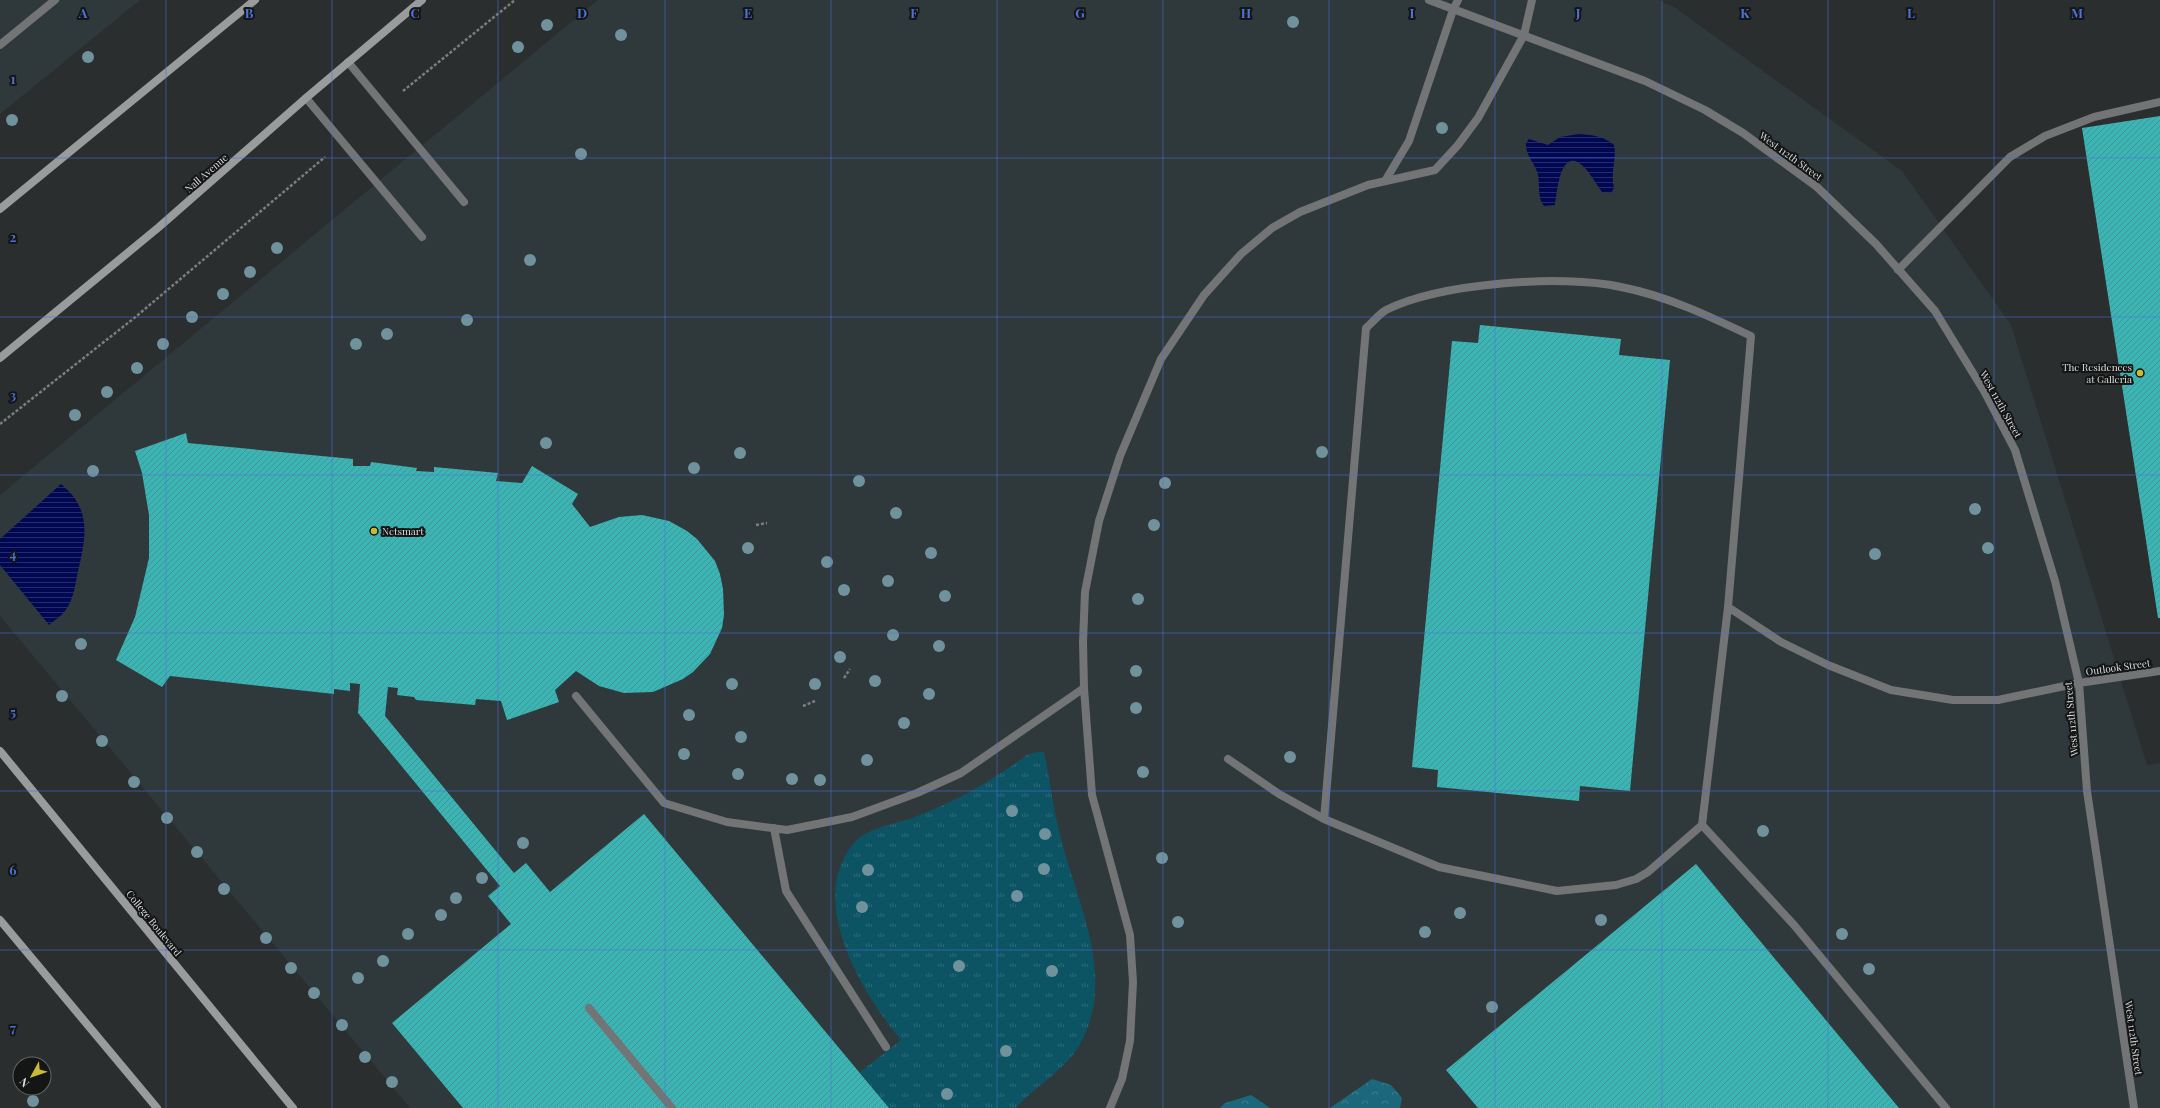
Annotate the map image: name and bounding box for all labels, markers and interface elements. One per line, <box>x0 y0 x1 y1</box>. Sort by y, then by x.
text: A <box>78 4 88 21</box>
text: B <box>245 4 254 21</box>
text: C <box>410 4 420 21</box>
text: D <box>577 4 587 21</box>
text: E <box>744 4 752 21</box>
text: F <box>910 4 918 21</box>
text: G <box>1075 4 1085 21</box>
text: H <box>1241 4 1251 21</box>
text: I <box>1410 4 1415 21</box>
text: J <box>1575 4 1581 21</box>
text: K <box>1740 4 1750 21</box>
text: L <box>1907 4 1915 21</box>
text: M <box>2071 4 2083 21</box>
text: 1 <box>11 70 16 87</box>
street label: West 112th Street <box>1756 128 1826 184</box>
street label: Nall Avenue <box>182 150 230 196</box>
text: 2 <box>10 228 17 245</box>
place label: The Residences at Galleria <box>2062 360 2132 386</box>
street label: West 112th Street <box>1976 367 2025 440</box>
marker: The Residences at Galleria <box>2135 368 2145 378</box>
text: 3 <box>10 386 16 403</box>
place label: Netsmart <box>382 524 424 538</box>
marker: Netsmart <box>369 526 379 536</box>
text: 4 <box>10 545 17 562</box>
street label: Outlook Street <box>2085 655 2152 678</box>
street label: West 112th Street <box>2061 681 2081 758</box>
text: 5 <box>10 703 16 720</box>
text: 6 <box>9 861 17 878</box>
street label: College Boulevard <box>123 887 185 959</box>
street label: West 112th Street <box>2122 999 2146 1076</box>
text: 7 <box>10 1019 16 1036</box>
north arrow <box>12 1056 52 1096</box>
text: N <box>16 1075 32 1091</box>

